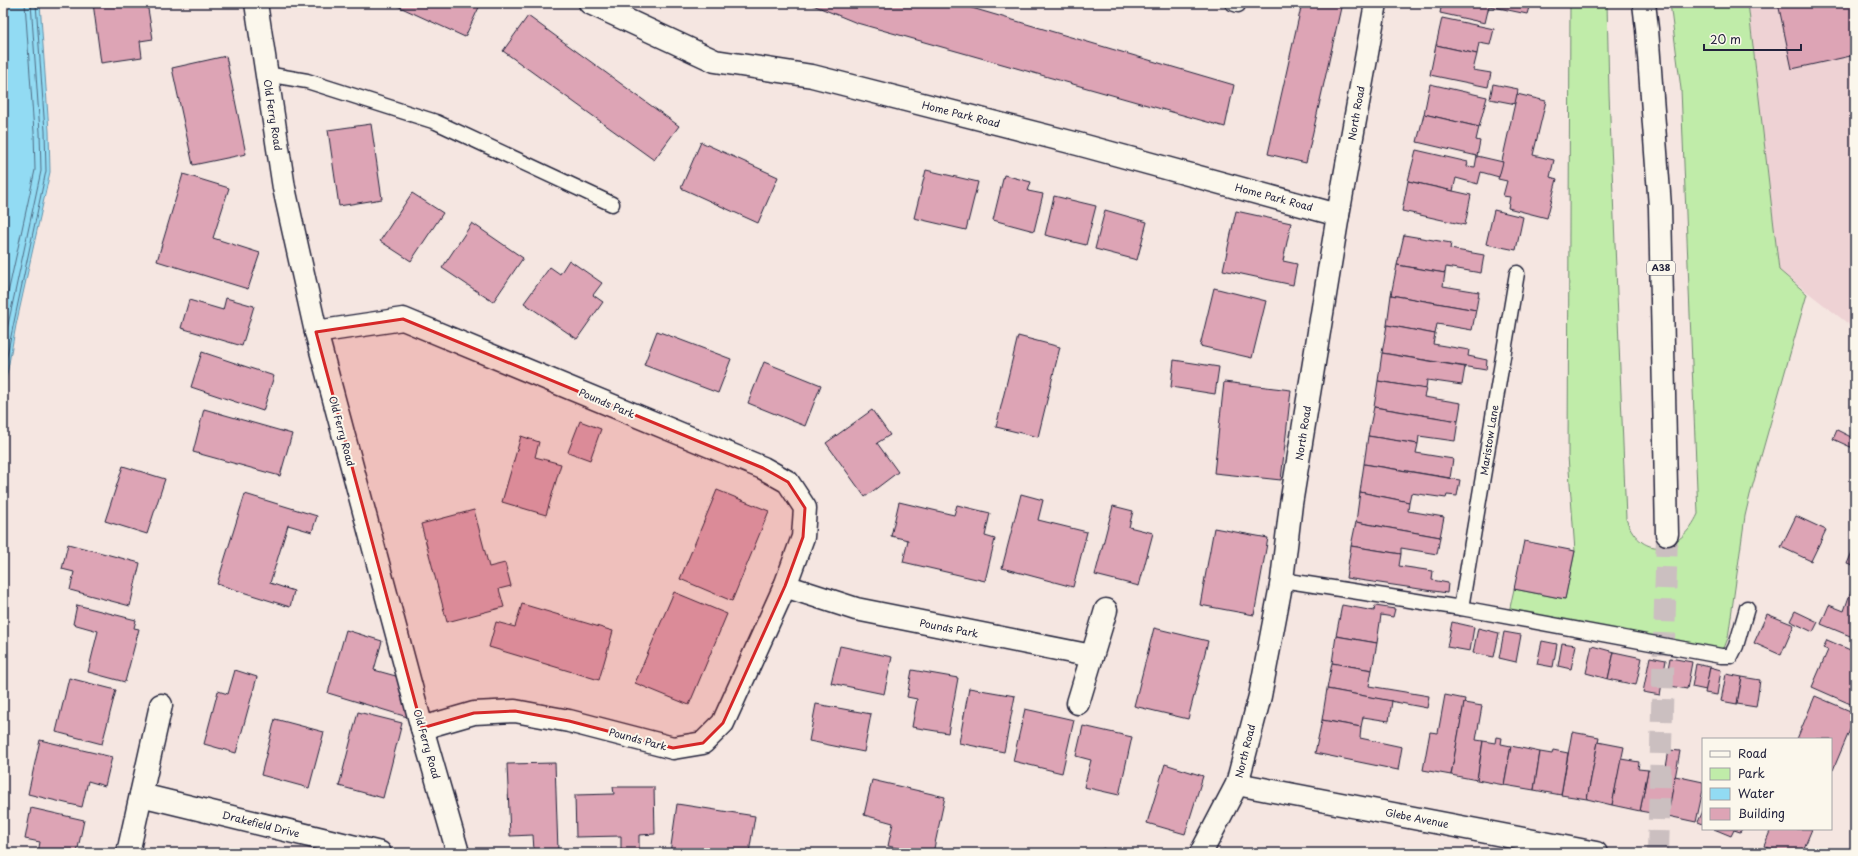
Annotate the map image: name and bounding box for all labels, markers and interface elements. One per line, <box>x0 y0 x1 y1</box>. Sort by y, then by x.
scale bar <box>1704 26 1801 52</box>
text: 20 m <box>1710 30 1741 48</box>
street label: Old Ferry Road <box>259 78 287 152</box>
street label: North Road <box>1343 84 1368 141</box>
street label: Home Park Road <box>920 97 1002 131</box>
street label: Home Park Road <box>1234 179 1315 214</box>
road number: A38 <box>1647 261 1675 275</box>
street label: Pounds Park <box>577 384 638 421</box>
street label: Old Ferry Road <box>325 394 359 468</box>
street label: Maristow Lane <box>1476 403 1502 476</box>
street label: North Road <box>1291 404 1314 461</box>
street label: Pounds Park <box>918 614 980 641</box>
street label: Old Ferry Road <box>409 707 445 781</box>
street label: North Road <box>1231 722 1258 779</box>
street label: Pounds Park <box>607 724 669 753</box>
legend <box>1702 738 1832 830</box>
text: Road <box>1738 744 1767 762</box>
text: Park <box>1738 764 1765 782</box>
text: Water <box>1738 784 1775 802</box>
street label: Glebe Avenue <box>1384 804 1451 831</box>
text: Building <box>1738 804 1785 822</box>
street label: Drakefield Drive <box>221 807 301 840</box>

